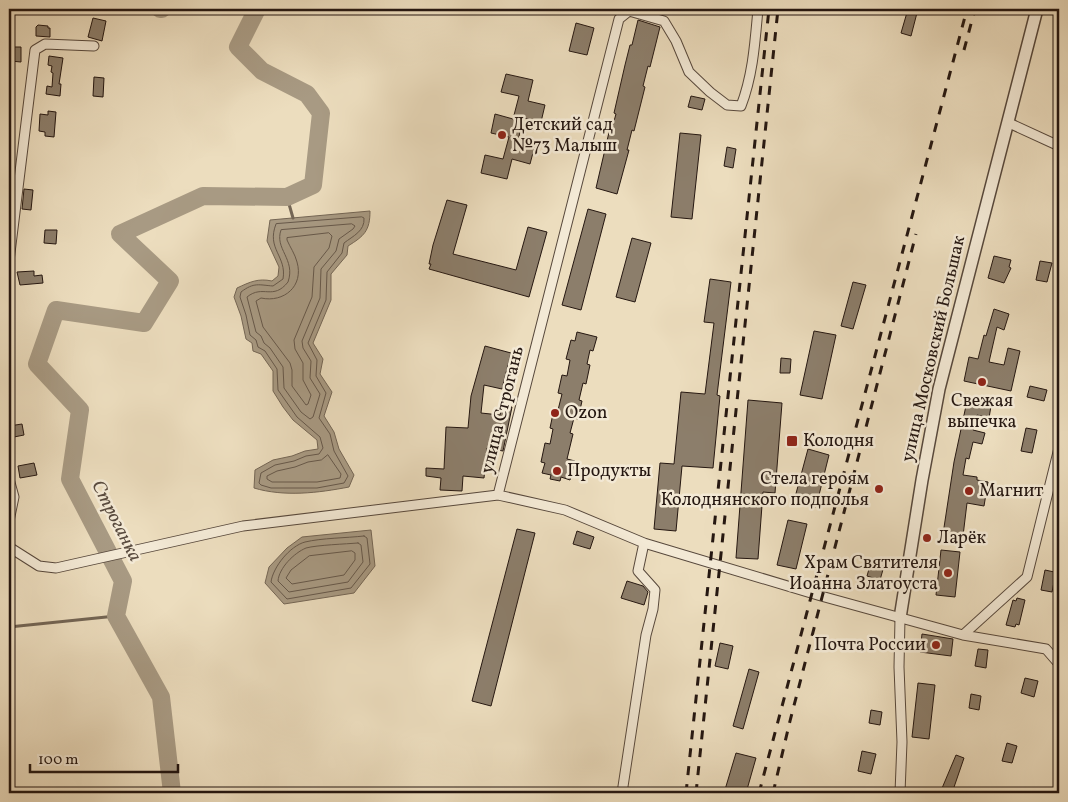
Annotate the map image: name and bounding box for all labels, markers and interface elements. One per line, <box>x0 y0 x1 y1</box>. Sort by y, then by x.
place label: Детский сад №73 Малыш <box>512 113 617 159</box>
marker: Детский сад №73 Малыш <box>496 129 508 141</box>
street label: улица Московский Большак <box>896 233 972 465</box>
street label: улица Строгань <box>475 344 531 476</box>
marker: Свежая выпечка <box>976 376 988 388</box>
place label: Свежая выпечка <box>947 389 1017 435</box>
place label: Ozon <box>565 401 608 426</box>
marker: Ozon <box>549 407 561 419</box>
place label: Колодня <box>803 429 874 454</box>
marker: Колодня <box>785 434 799 448</box>
place label: Продукты <box>567 459 652 484</box>
marker: Продукты <box>551 465 563 477</box>
place label: Стела героям Колоднянского подполья <box>661 467 869 513</box>
water label: Строганка <box>84 476 148 566</box>
place label: Магнит <box>979 479 1043 504</box>
marker: Стела героям Колоднянского подполья <box>873 483 885 495</box>
marker: Магнит <box>963 485 975 497</box>
place label: Ларёк <box>937 526 986 551</box>
marker: Ларёк <box>921 532 933 544</box>
place label: Храм Святителя Иоанна Златоуста <box>789 551 938 597</box>
marker: Храм Святителя Иоанна Златоуста <box>942 567 954 579</box>
place label: Почта России <box>814 633 926 658</box>
marker: Почта России <box>930 639 942 651</box>
scale bar <box>30 742 178 774</box>
text: 100 m <box>38 750 78 771</box>

